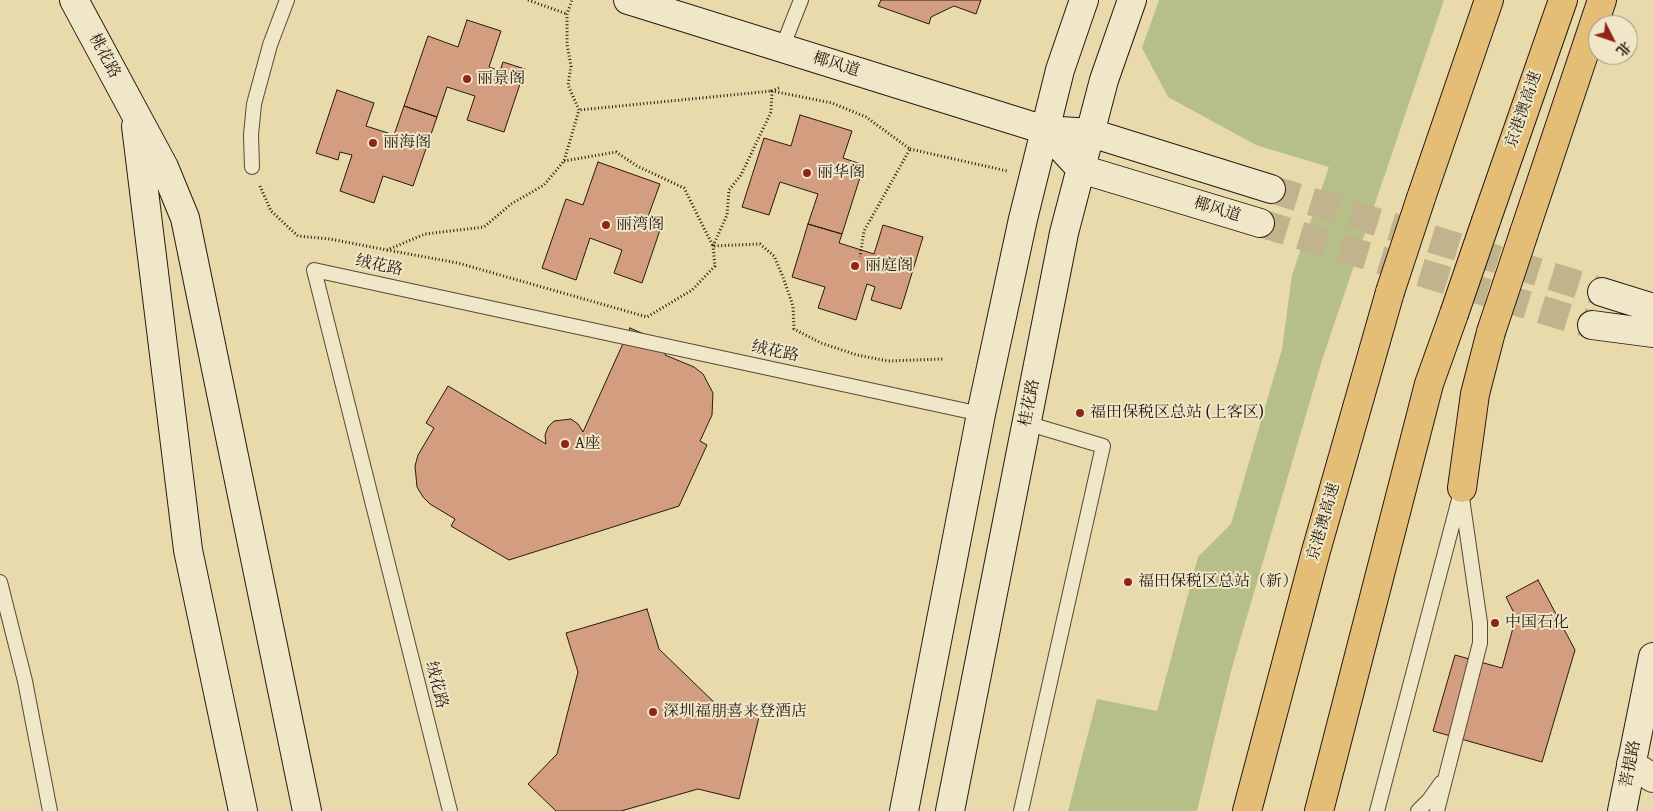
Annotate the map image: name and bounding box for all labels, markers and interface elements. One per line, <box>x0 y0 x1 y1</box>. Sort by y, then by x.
north arrow <box>1588 15 1638 65</box>
street label: 桃花路 <box>84 30 124 82</box>
text: 北 <box>1611 37 1636 61</box>
street label: 椰风道 <box>810 49 862 81</box>
place label: 丽景阁 <box>477 69 525 89</box>
street label: 京港澳高速 <box>1502 69 1546 151</box>
marker: 丽景阁 <box>461 73 473 85</box>
place label: 丽海阁 <box>383 133 431 153</box>
marker: 丽海阁 <box>367 137 379 149</box>
place label: 丽华阁 <box>817 163 865 183</box>
marker: 丽华阁 <box>801 167 813 179</box>
street label: 椰风道 <box>1191 194 1243 226</box>
place label: 丽湾阁 <box>616 215 664 235</box>
marker: 丽湾阁 <box>600 219 612 231</box>
street label: 绒花路 <box>354 252 404 280</box>
place label: 丽庭阁 <box>865 256 913 276</box>
marker: 丽庭阁 <box>849 260 861 272</box>
street label: 绒花路 <box>750 338 800 366</box>
street label: 桂花路 <box>1016 378 1044 428</box>
place label: 福田保税区总站 (上客区) <box>1090 403 1264 423</box>
marker: 福田保税区总站 (上客区) <box>1074 407 1086 419</box>
place label: A座 <box>575 434 601 454</box>
marker: A座 <box>559 438 571 450</box>
street label: 京港澳高速 <box>1304 481 1344 563</box>
place label: 福田保税区总站（新） <box>1138 572 1298 592</box>
marker: 福田保税区总站（新） <box>1122 576 1134 588</box>
place label: 中国石化 <box>1505 613 1569 633</box>
marker: 中国石化 <box>1489 617 1501 629</box>
street label: 绒花路 <box>421 659 451 711</box>
place label: 深圳福朋喜来登酒店 <box>663 702 807 722</box>
marker: 深圳福朋喜来登酒店 <box>647 706 659 718</box>
street label: 菩提路 <box>1617 739 1645 789</box>

